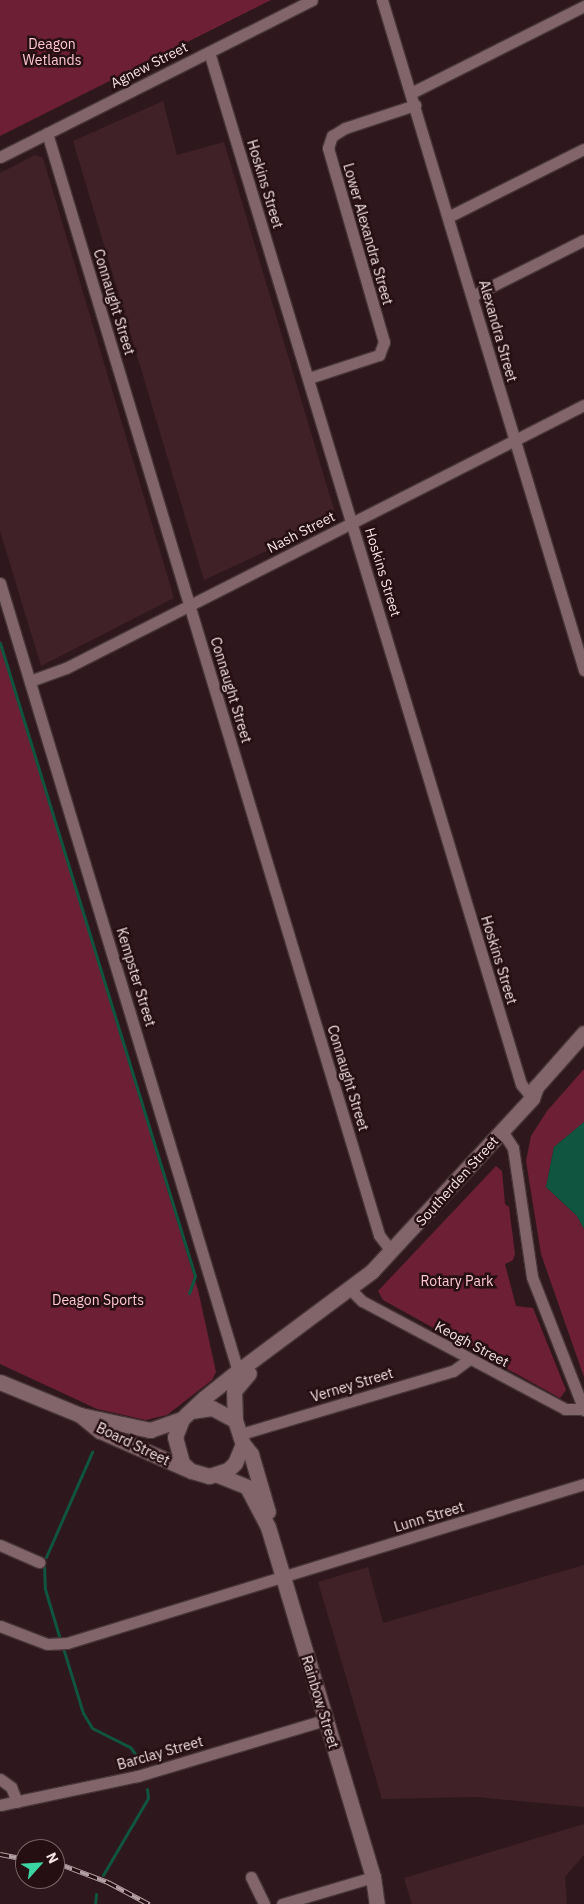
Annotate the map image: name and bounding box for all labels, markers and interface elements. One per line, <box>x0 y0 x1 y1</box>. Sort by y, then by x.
park label: Deagon Wetlands <box>22 36 82 68</box>
street label: Agnew Street <box>108 38 190 92</box>
street label: Hoskins Street <box>244 138 286 230</box>
street label: Lower Alexandra Street <box>340 161 396 307</box>
street label: Connaught Street <box>90 247 138 357</box>
street label: Alexandra Street <box>475 278 521 384</box>
street label: Nash Street <box>264 508 338 556</box>
street label: Hoskins Street <box>362 526 404 618</box>
street label: Connaught Street <box>207 635 255 745</box>
street label: Hoskins Street <box>478 914 520 1006</box>
street label: Kempster Street <box>113 925 159 1029</box>
street label: Connaught Street <box>324 1023 372 1133</box>
street label: Southerden Street <box>412 1133 502 1229</box>
park label: Rotary Park <box>421 1273 493 1289</box>
park label: Deagon Sports <box>52 1292 144 1308</box>
street label: Keogh Street <box>432 1318 512 1370</box>
street label: Verney Street <box>309 1365 395 1405</box>
street label: Board Street <box>94 1419 172 1469</box>
street label: Lunn Street <box>392 1498 466 1536</box>
street label: Rainbow Street <box>298 1654 342 1750</box>
street label: Barclay Street <box>115 1733 205 1773</box>
north arrow <box>15 1839 65 1889</box>
text: N <box>42 1849 63 1866</box>

